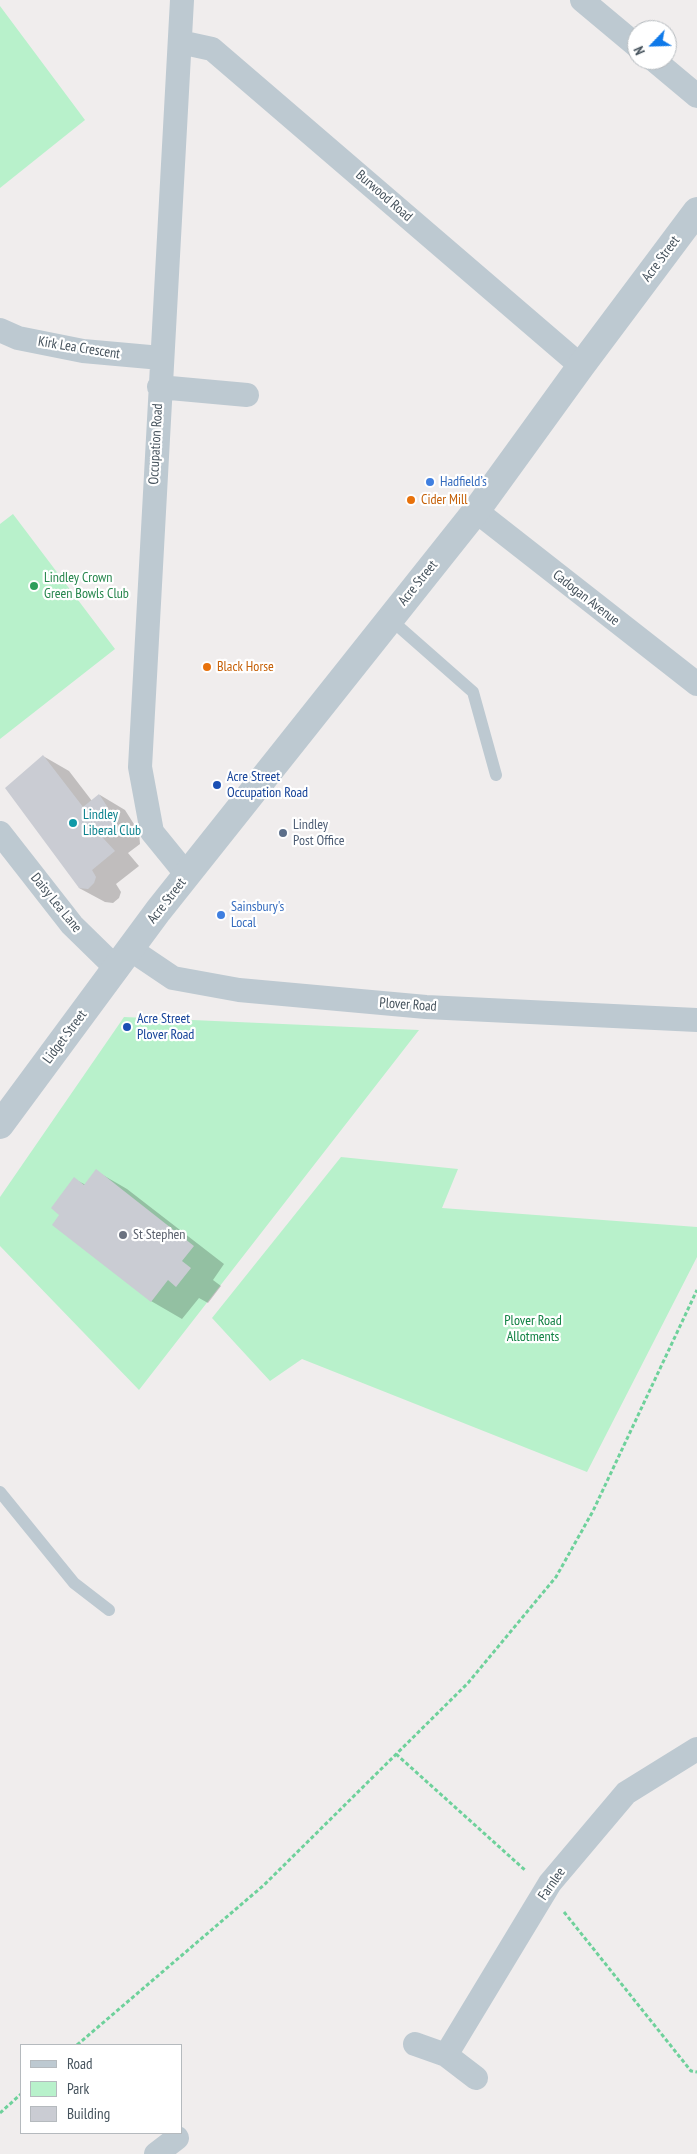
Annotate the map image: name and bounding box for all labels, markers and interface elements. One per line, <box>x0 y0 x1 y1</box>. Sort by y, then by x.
north arrow <box>627 20 677 70</box>
text: N <box>629 44 649 58</box>
street label: Burwood Road <box>352 167 416 225</box>
street label: Acre Street <box>638 233 684 285</box>
street label: Kirk Lea Crescent <box>37 333 121 363</box>
street label: Occupation Road <box>145 403 167 485</box>
place label: Hadfield’s <box>440 474 487 490</box>
marker: Hadfield’s <box>424 476 436 488</box>
place label: Cider Mill <box>421 492 468 508</box>
marker: Cider Mill <box>405 494 417 506</box>
street label: Acre Street <box>395 557 441 609</box>
street label: Cadogan Avenue <box>549 567 623 629</box>
place label: Lindley Crown Green Bowls Club <box>44 570 129 602</box>
marker: Lindley Crown Green Bowls Club <box>28 580 40 592</box>
place label: Black Horse <box>217 659 274 675</box>
marker: Black Horse <box>201 661 213 673</box>
place label: Acre Street Occupation Road <box>227 769 308 802</box>
marker: Acre Street Occupation Road <box>211 779 223 791</box>
place label: Lindley Liberal Club <box>83 807 141 840</box>
marker: Lindley Liberal Club <box>67 817 79 829</box>
place label: Lindley Post Office <box>293 817 344 850</box>
marker: Lindley Post Office <box>277 827 289 839</box>
street label: Daisy Lea Lane <box>27 870 85 936</box>
street label: Acre Street <box>144 875 190 927</box>
place label: Sainsbury's Local <box>231 899 284 932</box>
marker: Sainsbury's Local <box>215 909 227 921</box>
street label: Plover Road <box>379 995 437 1015</box>
street label: Lidget Street <box>39 1007 91 1067</box>
place label: Acre Street Plover Road <box>137 1011 194 1044</box>
marker: Acre Street Plover Road <box>121 1021 133 1033</box>
place label: St Stephen <box>133 1227 185 1243</box>
marker: St Stephen <box>117 1229 129 1241</box>
park label: Plover Road Allotments <box>504 1313 562 1345</box>
street label: Farnlee <box>535 1864 569 1904</box>
legend <box>20 2044 182 2134</box>
text: Road <box>67 2054 93 2073</box>
text: Park <box>67 2079 89 2098</box>
text: Building <box>67 2104 110 2123</box>

